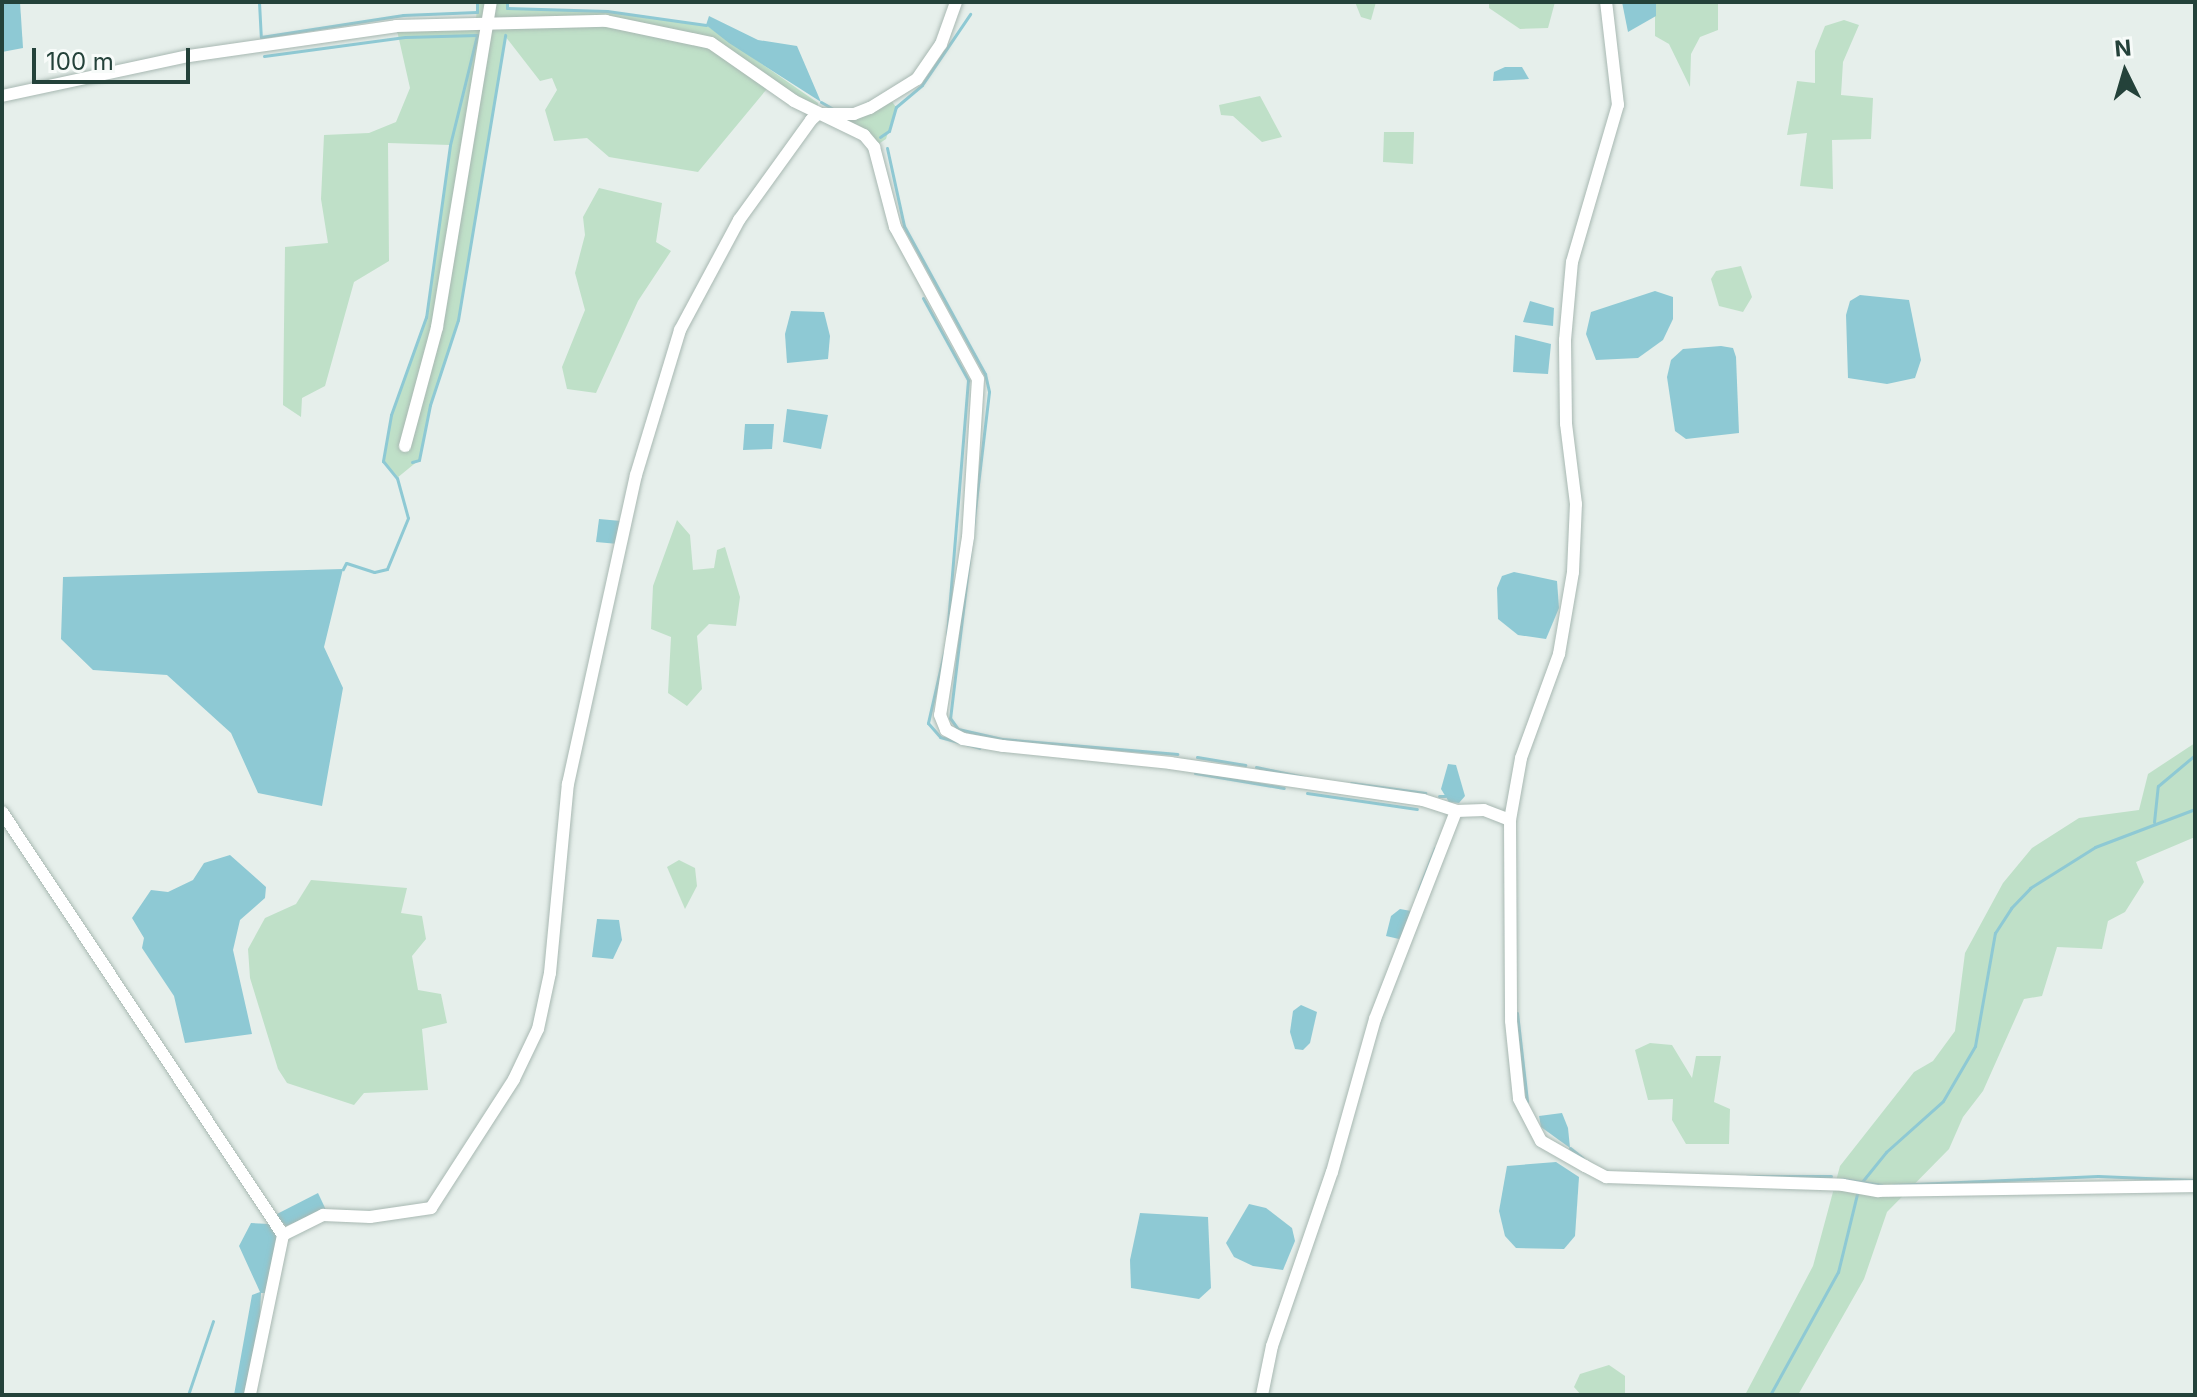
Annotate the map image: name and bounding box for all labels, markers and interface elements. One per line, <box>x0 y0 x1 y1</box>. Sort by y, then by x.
scale bar <box>36 32 194 82</box>
north arrow <box>2085 32 2165 112</box>
text: N <box>2113 34 2132 62</box>
text: 100 m <box>46 47 114 76</box>

